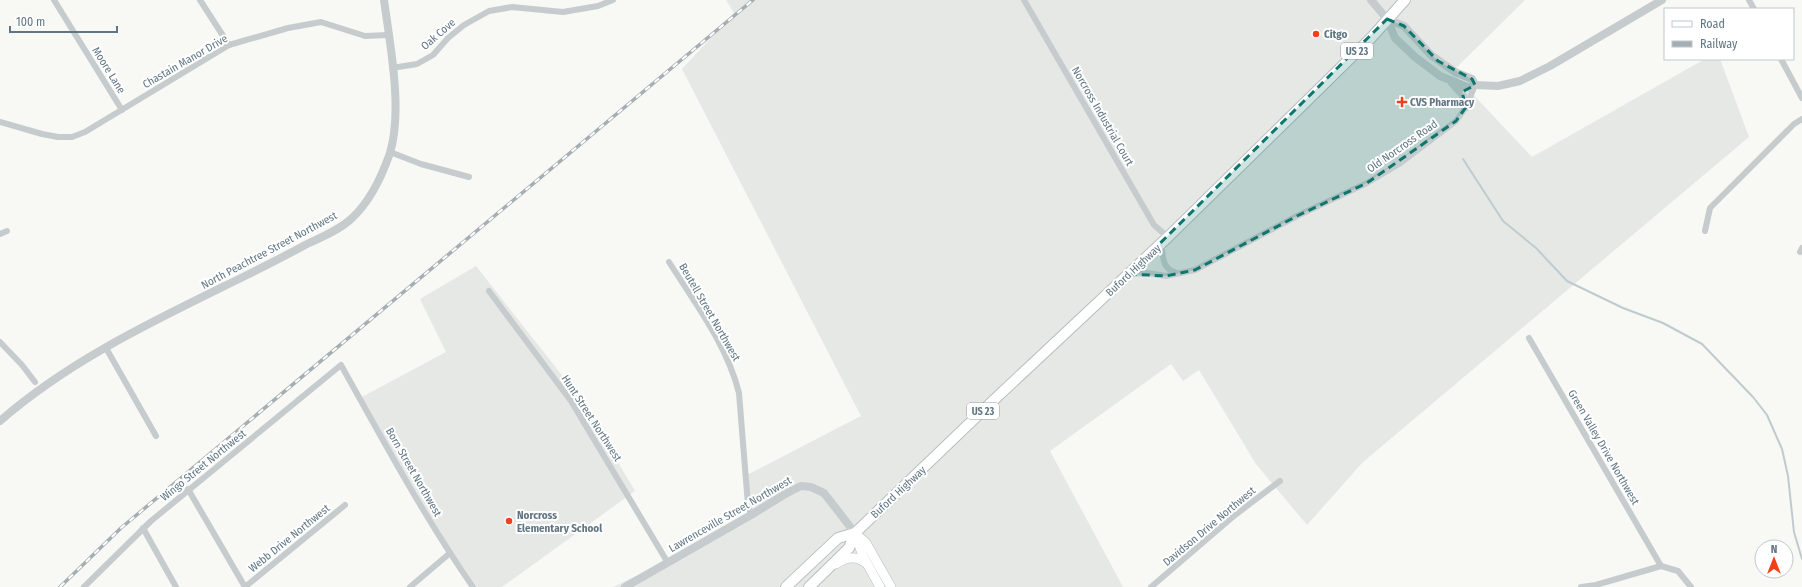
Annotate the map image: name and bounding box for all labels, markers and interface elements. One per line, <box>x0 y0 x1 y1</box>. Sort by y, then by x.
scale bar <box>10 8 117 34</box>
legend <box>1664 8 1794 60</box>
text: 100 m <box>16 15 45 29</box>
street label: Oak Cove <box>418 16 458 53</box>
text: Road <box>1700 17 1725 31</box>
place label: Citgo <box>1324 28 1348 41</box>
marker: Citgo <box>1311 29 1321 39</box>
street label: Chastain Manor Drive <box>140 32 230 91</box>
text: Railway <box>1700 37 1738 51</box>
road number: US 23 <box>1341 43 1373 59</box>
street label: Moore Lane <box>89 45 128 96</box>
street label: Norcross Industrial Court <box>1069 64 1136 168</box>
place label: CVS Pharmacy <box>1410 96 1475 109</box>
marker: CVS Pharmacy <box>1397 97 1407 107</box>
street label: Old Norcross Road <box>1365 117 1440 176</box>
street label: North Peachtree Street Northwest <box>199 209 340 292</box>
street label: Buford Highway <box>1103 242 1164 299</box>
street label: Beutell Street Northwest <box>676 261 743 364</box>
street label: Hunt Street Northwest <box>559 373 625 464</box>
street label: Green Valley Drive Northwest <box>1565 387 1642 507</box>
road number: US 23 <box>967 403 999 419</box>
street label: Born Street Northwest <box>383 426 444 519</box>
street label: Wingo Street Northwest <box>158 427 249 504</box>
street label: Buford Highway <box>868 464 929 521</box>
street label: Lawrenceville Street Northwest <box>667 474 794 555</box>
street label: Davidson Drive Northwest <box>1161 484 1258 569</box>
street label: Webb Drive Northwest <box>246 502 333 575</box>
place label: Norcross Elementary School <box>517 509 603 535</box>
marker: Norcross Elementary School <box>504 516 514 526</box>
north arrow <box>1754 539 1794 579</box>
text: N <box>1771 543 1777 556</box>

